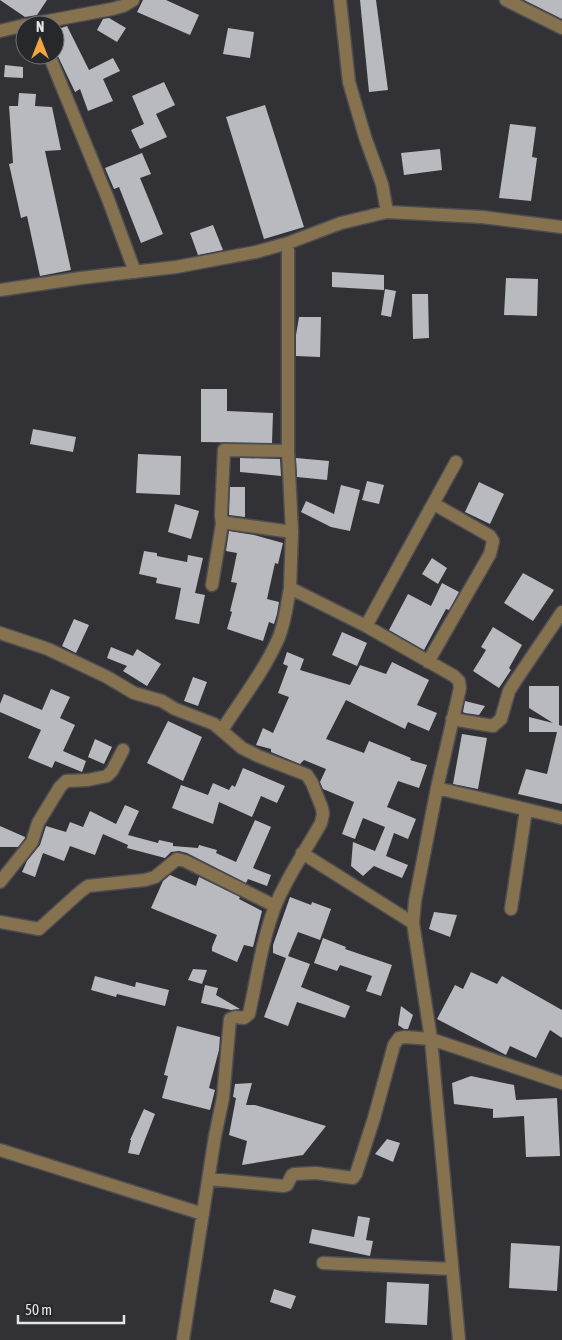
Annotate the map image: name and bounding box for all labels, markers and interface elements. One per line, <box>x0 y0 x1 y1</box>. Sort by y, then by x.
north arrow <box>15 15 65 65</box>
text: N <box>36 19 44 35</box>
scale bar <box>18 1292 124 1324</box>
text: 50 m <box>25 1301 52 1318</box>

